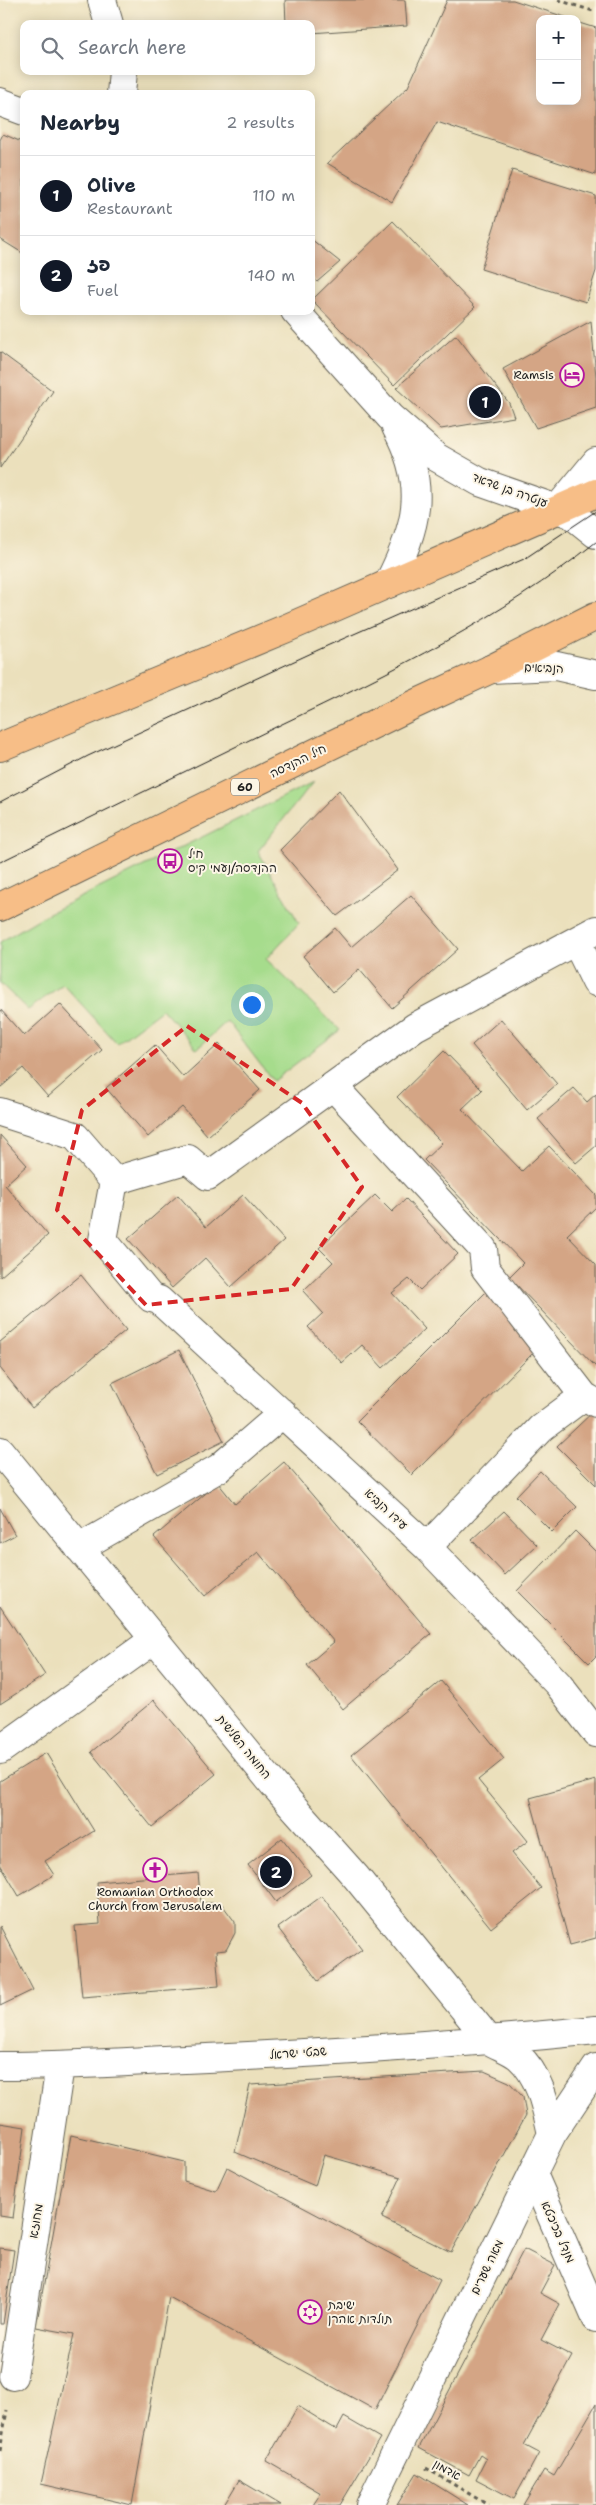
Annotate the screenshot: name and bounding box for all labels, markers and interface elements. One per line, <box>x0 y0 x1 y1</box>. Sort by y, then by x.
map controls <box>536 15 581 105</box>
button: + <box>536 15 581 60</box>
search box <box>20 20 315 75</box>
icon: search <box>38 34 66 62</box>
text: Search here <box>78 35 187 60</box>
button: − <box>536 60 581 105</box>
text: Nearby <box>40 109 120 137</box>
text: 2 results <box>226 112 295 133</box>
text: Olive <box>87 173 136 198</box>
text: 1 <box>52 185 60 206</box>
text: 110 m <box>252 185 295 206</box>
text: Restaurant <box>87 198 173 219</box>
text: פז <box>87 252 111 277</box>
text: 2 <box>50 265 62 286</box>
text: 140 m <box>248 265 295 286</box>
text: Fuel <box>87 280 118 301</box>
hotel icon: Ramsis <box>559 362 585 388</box>
place label: Ramsis <box>513 367 554 383</box>
pin: 1 <box>469 383 501 421</box>
street label: ענטרה בן שדאד <box>470 469 550 511</box>
street label: הנביאים <box>524 659 564 677</box>
street label: חיל ההנדסה <box>267 740 329 782</box>
road number: 60 <box>231 779 259 796</box>
place label: חיל ההנדסה/נעמי קיס <box>188 846 277 876</box>
bus stop icon: חיל ההנדסה/נעמי קיס <box>157 848 183 874</box>
your location <box>239 992 265 1018</box>
street label: עידו הנביא <box>361 1485 411 1533</box>
street label: החומה השלישית <box>213 1711 275 1782</box>
pin: 2 <box>260 1853 292 1891</box>
church icon: Romanian Orthodox Church from Jerusalem <box>142 1857 168 1883</box>
place label: Romanian Orthodox Church from Jerusalem <box>88 1884 222 1914</box>
street label: שבטי ישראל <box>269 2043 327 2063</box>
street label: מנדל בכיכטא <box>537 2199 579 2265</box>
street label: מחוזא <box>25 2202 47 2240</box>
street label: מאה שערים <box>467 2237 507 2297</box>
place label: ישיבת תולדות אהרן <box>327 2297 392 2327</box>
synagogue icon: ישיבת תולדות אהרן <box>297 2299 323 2325</box>
street label: אדמון <box>430 2456 464 2484</box>

